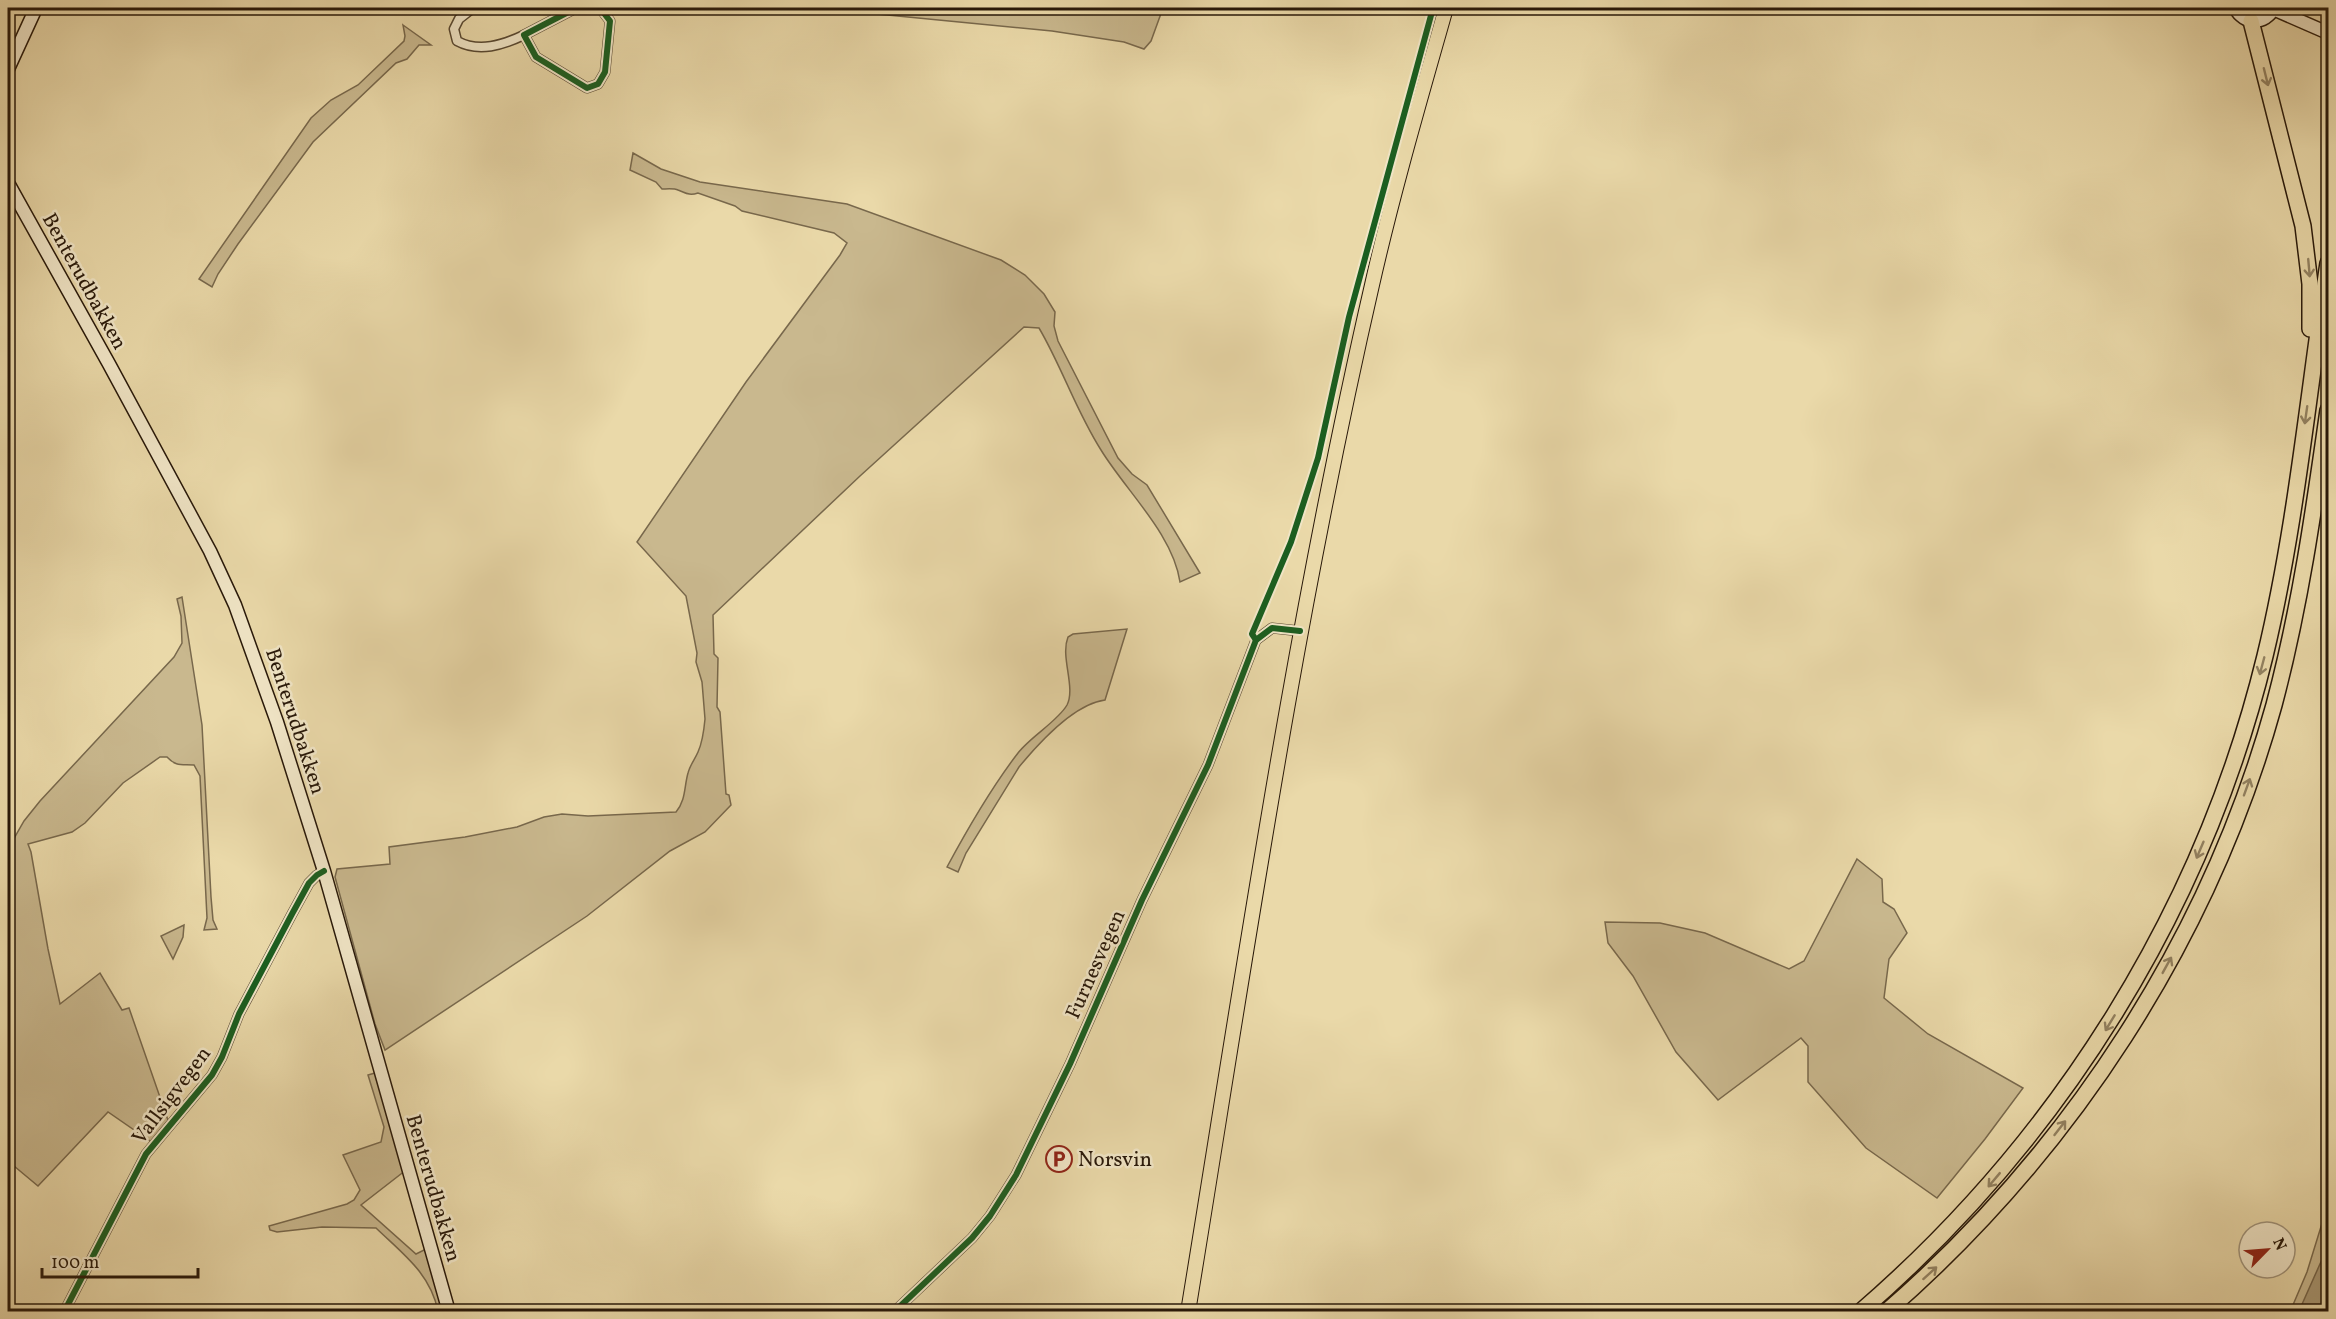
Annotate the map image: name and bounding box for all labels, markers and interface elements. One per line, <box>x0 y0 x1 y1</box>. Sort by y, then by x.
one-way arrow <box>2261 68 2273 87</box>
street label: Benterudbakken <box>34 208 133 355</box>
one-way arrow <box>2304 257 2315 277</box>
one-way arrow <box>2300 405 2311 425</box>
street label: Benterudbakken <box>257 645 332 798</box>
one-way arrow <box>2256 656 2268 675</box>
one-way arrow <box>2242 778 2253 797</box>
one-way arrow <box>2194 841 2205 859</box>
street label: Furnesvegen <box>1059 905 1133 1024</box>
one-way arrow <box>2161 957 2173 974</box>
one-way arrow <box>2103 1014 2115 1031</box>
street label: Vallsigvegen <box>126 1041 219 1151</box>
street label: Benterudbakken <box>398 1111 467 1266</box>
one-way arrow <box>2054 1120 2067 1136</box>
parking icon: Norsvin <box>1044 1144 1074 1174</box>
place label: Norsvin <box>1078 1146 1152 1175</box>
one-way arrow <box>1987 1172 2001 1187</box>
north arrow <box>2237 1220 2297 1280</box>
text: N <box>2266 1235 2291 1255</box>
scale bar <box>42 1241 198 1279</box>
text: 100 m <box>51 1251 100 1276</box>
one-way arrow <box>1922 1266 1937 1280</box>

